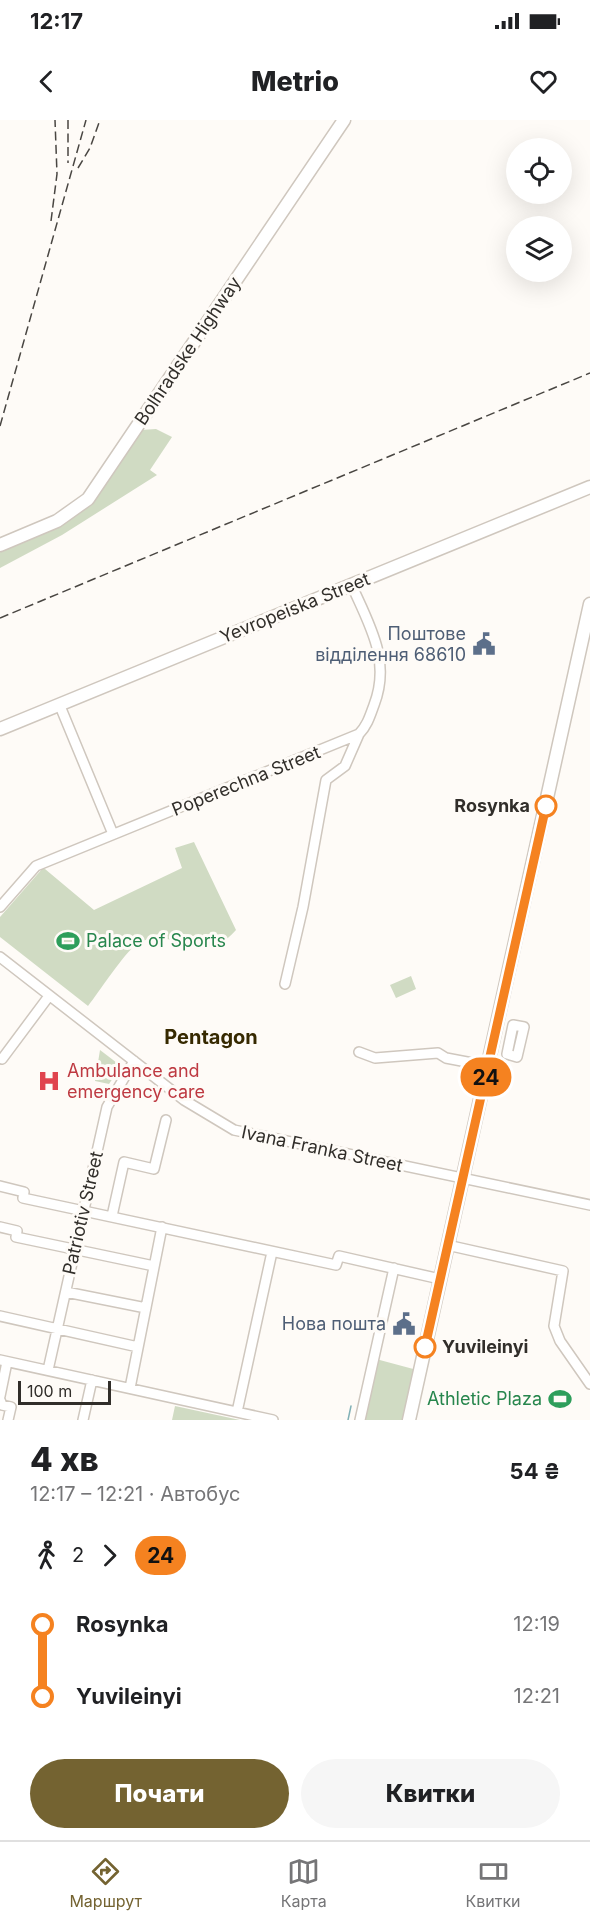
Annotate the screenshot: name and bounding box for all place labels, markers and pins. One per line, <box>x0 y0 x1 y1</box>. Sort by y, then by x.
place label: Поштове відділення 68610 <box>315 623 466 665</box>
public building icon: Поштове відділення 68610 <box>471 631 497 657</box>
place label: Rosynka <box>454 795 530 816</box>
marker: Rosynka <box>535 795 557 817</box>
sports icon: Palace of Sports <box>55 928 81 954</box>
place label: Palace of Sports <box>86 930 226 951</box>
place label: Ambulance and emergency care <box>67 1060 205 1102</box>
hospital icon: Ambulance and emergency care <box>36 1068 62 1094</box>
public building icon: Нова пошта <box>391 1311 417 1337</box>
place label: Нова пошта <box>282 1313 386 1334</box>
marker: Yuvileinyi <box>414 1336 436 1358</box>
place label: Yuvileinyi <box>442 1336 528 1357</box>
sports icon: Athletic Plaza <box>547 1386 573 1412</box>
place label: Athletic Plaza <box>427 1388 542 1409</box>

